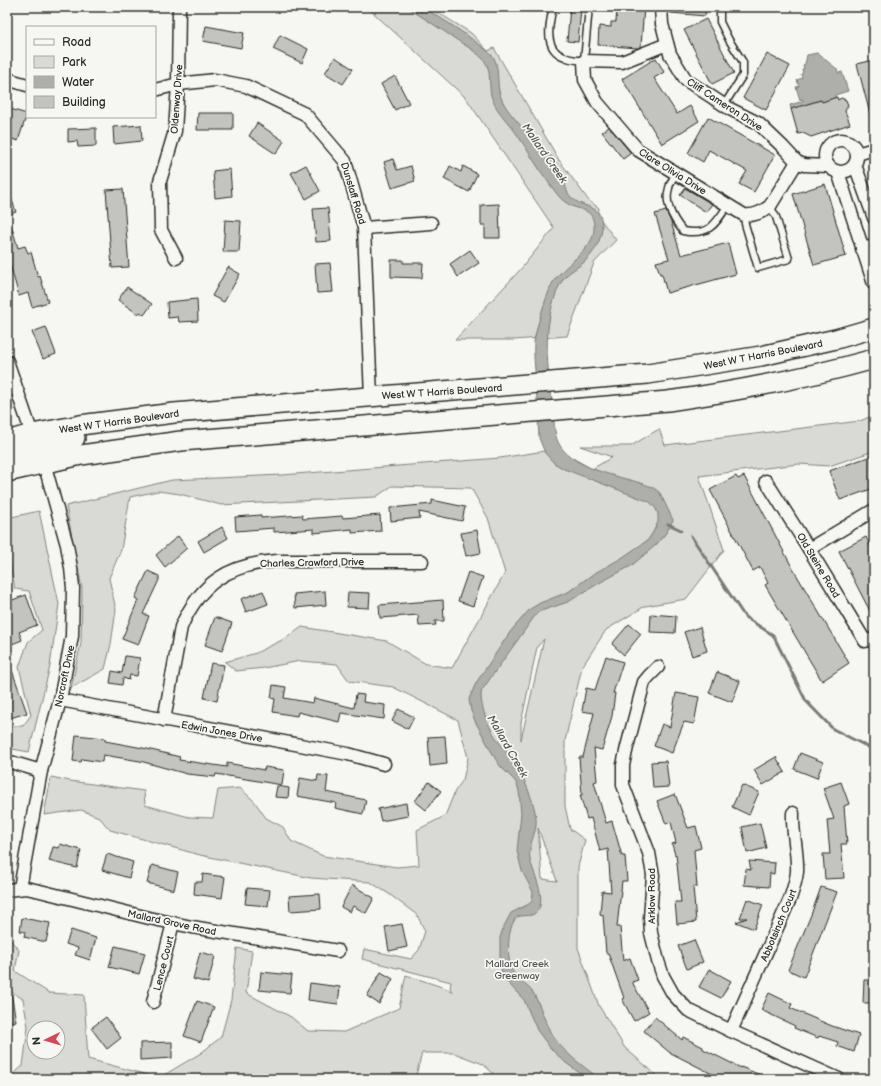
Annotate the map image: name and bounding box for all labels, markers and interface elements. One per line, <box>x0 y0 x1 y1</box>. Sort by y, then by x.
legend <box>26 26 156 118</box>
text: Road <box>62 35 91 50</box>
text: Park <box>62 55 86 70</box>
street label: Oldenway Drive <box>169 64 185 134</box>
text: Water <box>62 75 94 90</box>
street label: Cliff Cameron Drive <box>684 76 765 134</box>
text: Building <box>62 95 106 110</box>
water label: Mallard Creek <box>519 121 570 186</box>
street label: Clare Olivia Drive <box>636 146 709 198</box>
street label: Dunstaff Road <box>338 161 368 226</box>
street label: West W T Harris Boulevard <box>703 338 824 372</box>
street label: West W T Harris Boulevard <box>381 382 503 402</box>
street label: West W T Harris Boulevard <box>59 408 180 436</box>
street label: Old Steine Road <box>794 531 842 600</box>
street label: Charles Crawford Drive <box>260 556 364 570</box>
street label: Norcroft Drive <box>53 644 77 708</box>
water label: Mallard Creek <box>484 713 531 780</box>
street label: Edwin Jones Drive <box>180 719 263 745</box>
street label: Arklow Road <box>646 868 658 924</box>
street label: Abbotsinch Court <box>758 887 800 963</box>
street label: Mallard Grove Road <box>126 908 217 938</box>
street label: Lence Court <box>151 935 177 992</box>
park label: Mallard Creek Greenway <box>485 958 549 982</box>
north arrow <box>26 1020 66 1060</box>
text: N <box>30 1036 43 1046</box>

